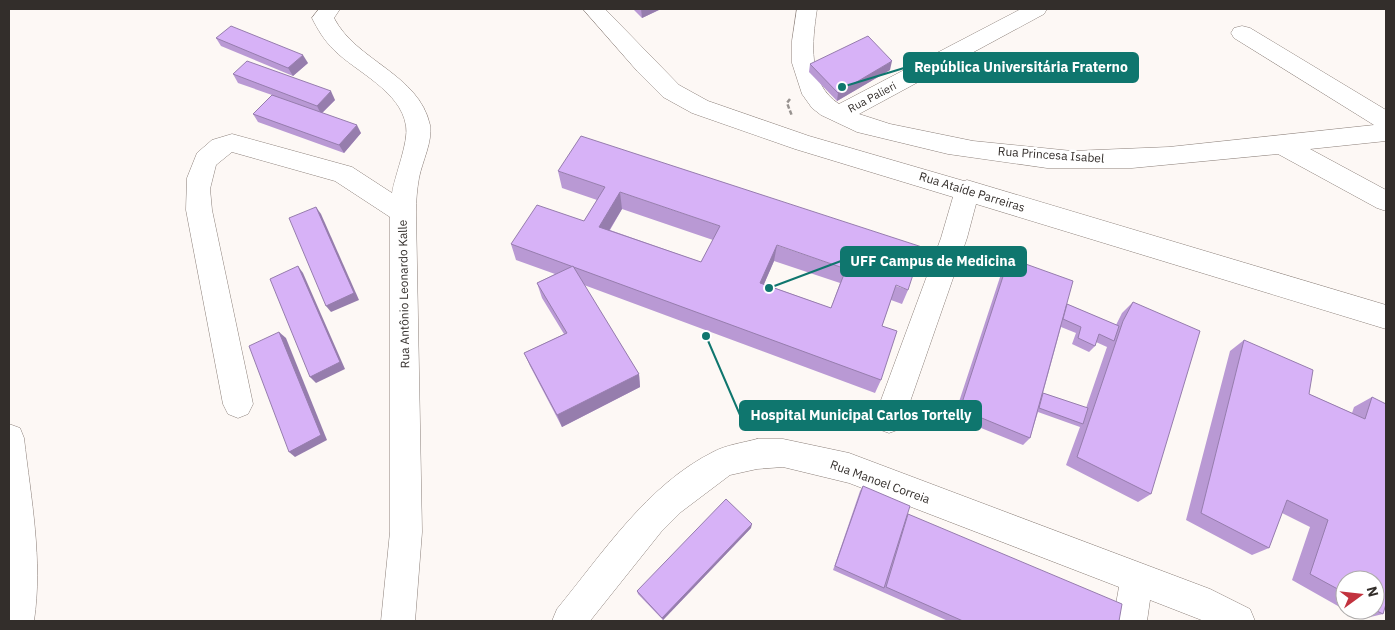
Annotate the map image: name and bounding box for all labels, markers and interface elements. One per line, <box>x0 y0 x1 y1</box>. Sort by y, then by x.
callout: República Universitária Fraterno <box>904 53 1138 82</box>
text: República Universitária Fraterno <box>914 58 1128 76</box>
street label: Rua Palieri <box>845 78 899 116</box>
street label: Rua Princesa Isabel <box>997 143 1105 166</box>
street label: Rua Ataíde Parreiras <box>917 168 1027 215</box>
street label: Rua Antônio Leonardo Kalle <box>395 219 412 368</box>
callout: UFF Campus de Medicina <box>841 247 1026 276</box>
text: UFF Campus de Medicina <box>850 252 1016 270</box>
callout: Hospital Municipal Carlos Tortelly <box>740 401 981 430</box>
text: Hospital Municipal Carlos Tortelly <box>751 406 972 424</box>
street label: Rua Manoel Correia <box>828 457 933 507</box>
north arrow <box>1335 570 1385 620</box>
text: N <box>1363 584 1383 599</box>

